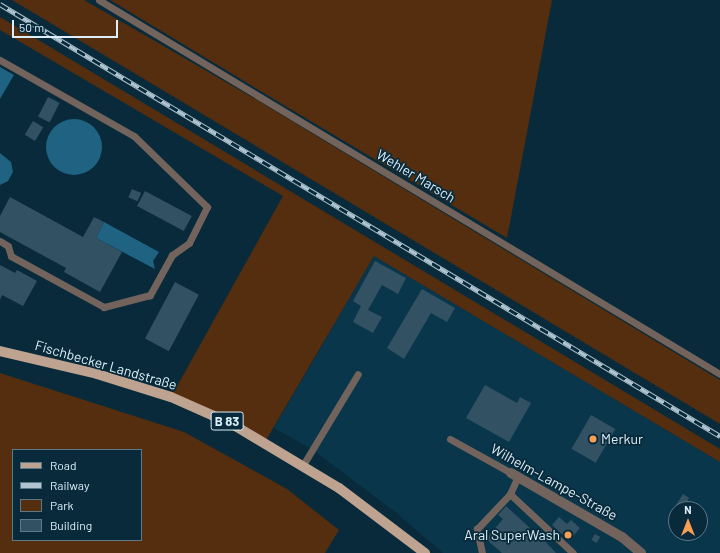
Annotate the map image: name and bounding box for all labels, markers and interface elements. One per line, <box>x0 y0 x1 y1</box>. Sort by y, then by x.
scale bar <box>14 12 120 38</box>
text: 50 m <box>19 20 44 34</box>
street label: Wehler Marsch <box>374 146 458 206</box>
street label: Fischbecker Landstraße <box>33 337 179 393</box>
road number: B 83 <box>210 410 244 432</box>
place label: Merkur <box>601 431 643 447</box>
marker: Merkur <box>588 434 598 444</box>
street label: Wilhelm-Lampe-Straße <box>488 440 620 524</box>
legend <box>12 449 142 541</box>
text: Road <box>50 458 77 472</box>
text: Railway <box>50 478 89 492</box>
text: Park <box>50 498 74 512</box>
north arrow <box>668 501 708 541</box>
text: N <box>684 503 692 516</box>
text: Building <box>50 518 92 532</box>
place label: Aral SuperWash <box>464 527 560 543</box>
marker: Aral SuperWash <box>563 530 573 540</box>

